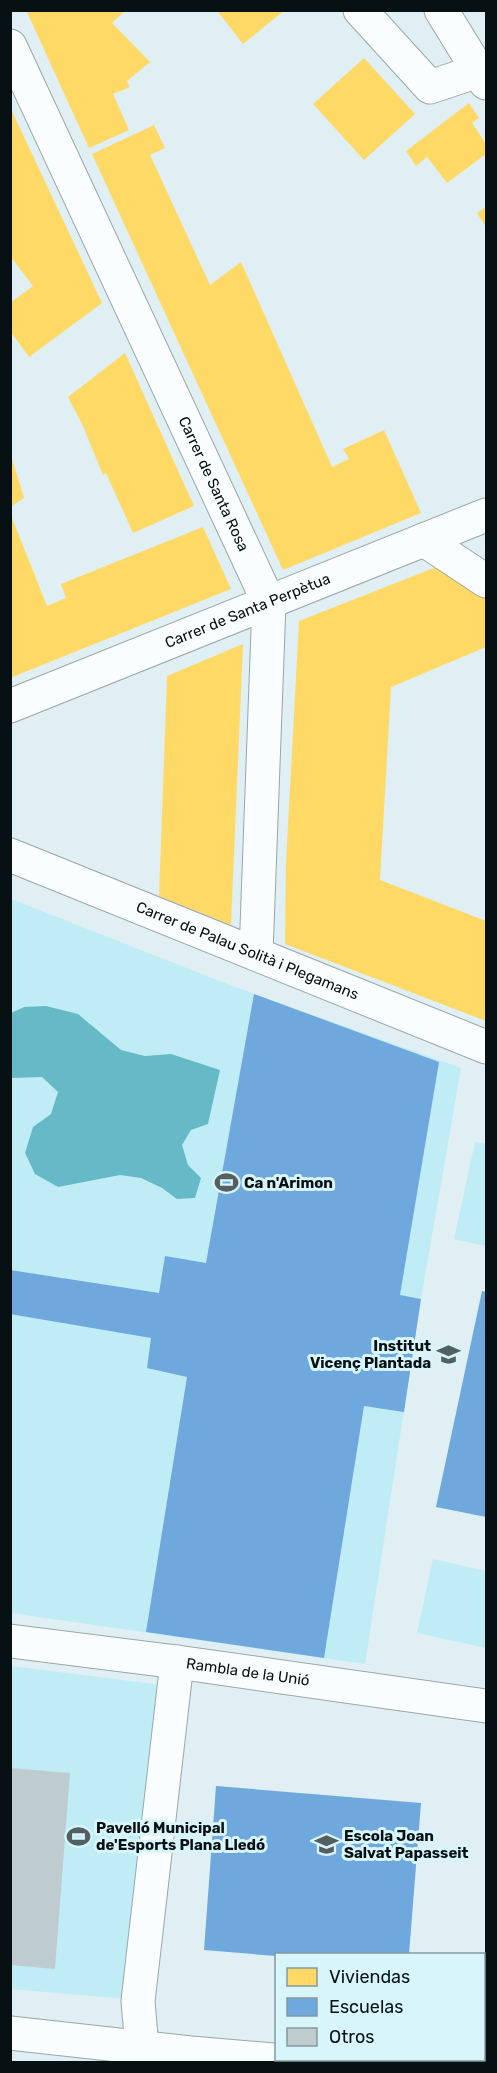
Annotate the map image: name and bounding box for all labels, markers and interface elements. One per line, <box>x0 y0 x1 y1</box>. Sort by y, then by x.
street label: Carrer de Santa Rosa <box>175 414 253 554</box>
street label: Carrer de Santa Perpètua <box>162 569 333 652</box>
street label: Carrer de Palau Solità i Plegamans <box>134 898 362 1004</box>
sports icon: Ca n'Arimon <box>213 1170 239 1196</box>
place label: Ca n'Arimon <box>244 1174 333 1192</box>
place label: Institut Vicenç Plantada <box>310 1337 431 1372</box>
school or university icon: Institut Vicenç Plantada <box>436 1342 462 1368</box>
street label: Rambla de la Unió <box>185 1654 311 1690</box>
place label: Pavelló Municipal de'Esports Plana Lledó <box>96 1819 265 1854</box>
sports icon: Pavelló Municipal de'Esports Plana Lledó <box>65 1824 91 1850</box>
place label: Escola Joan Salvat Papasseit <box>344 1827 469 1862</box>
school or university icon: Escola Joan Salvat Papasseit <box>313 1832 339 1858</box>
legend <box>275 1953 485 2061</box>
text: Viviendas <box>329 1966 410 1988</box>
text: Escuelas <box>329 1996 403 2018</box>
text: Otros <box>329 2026 374 2048</box>

